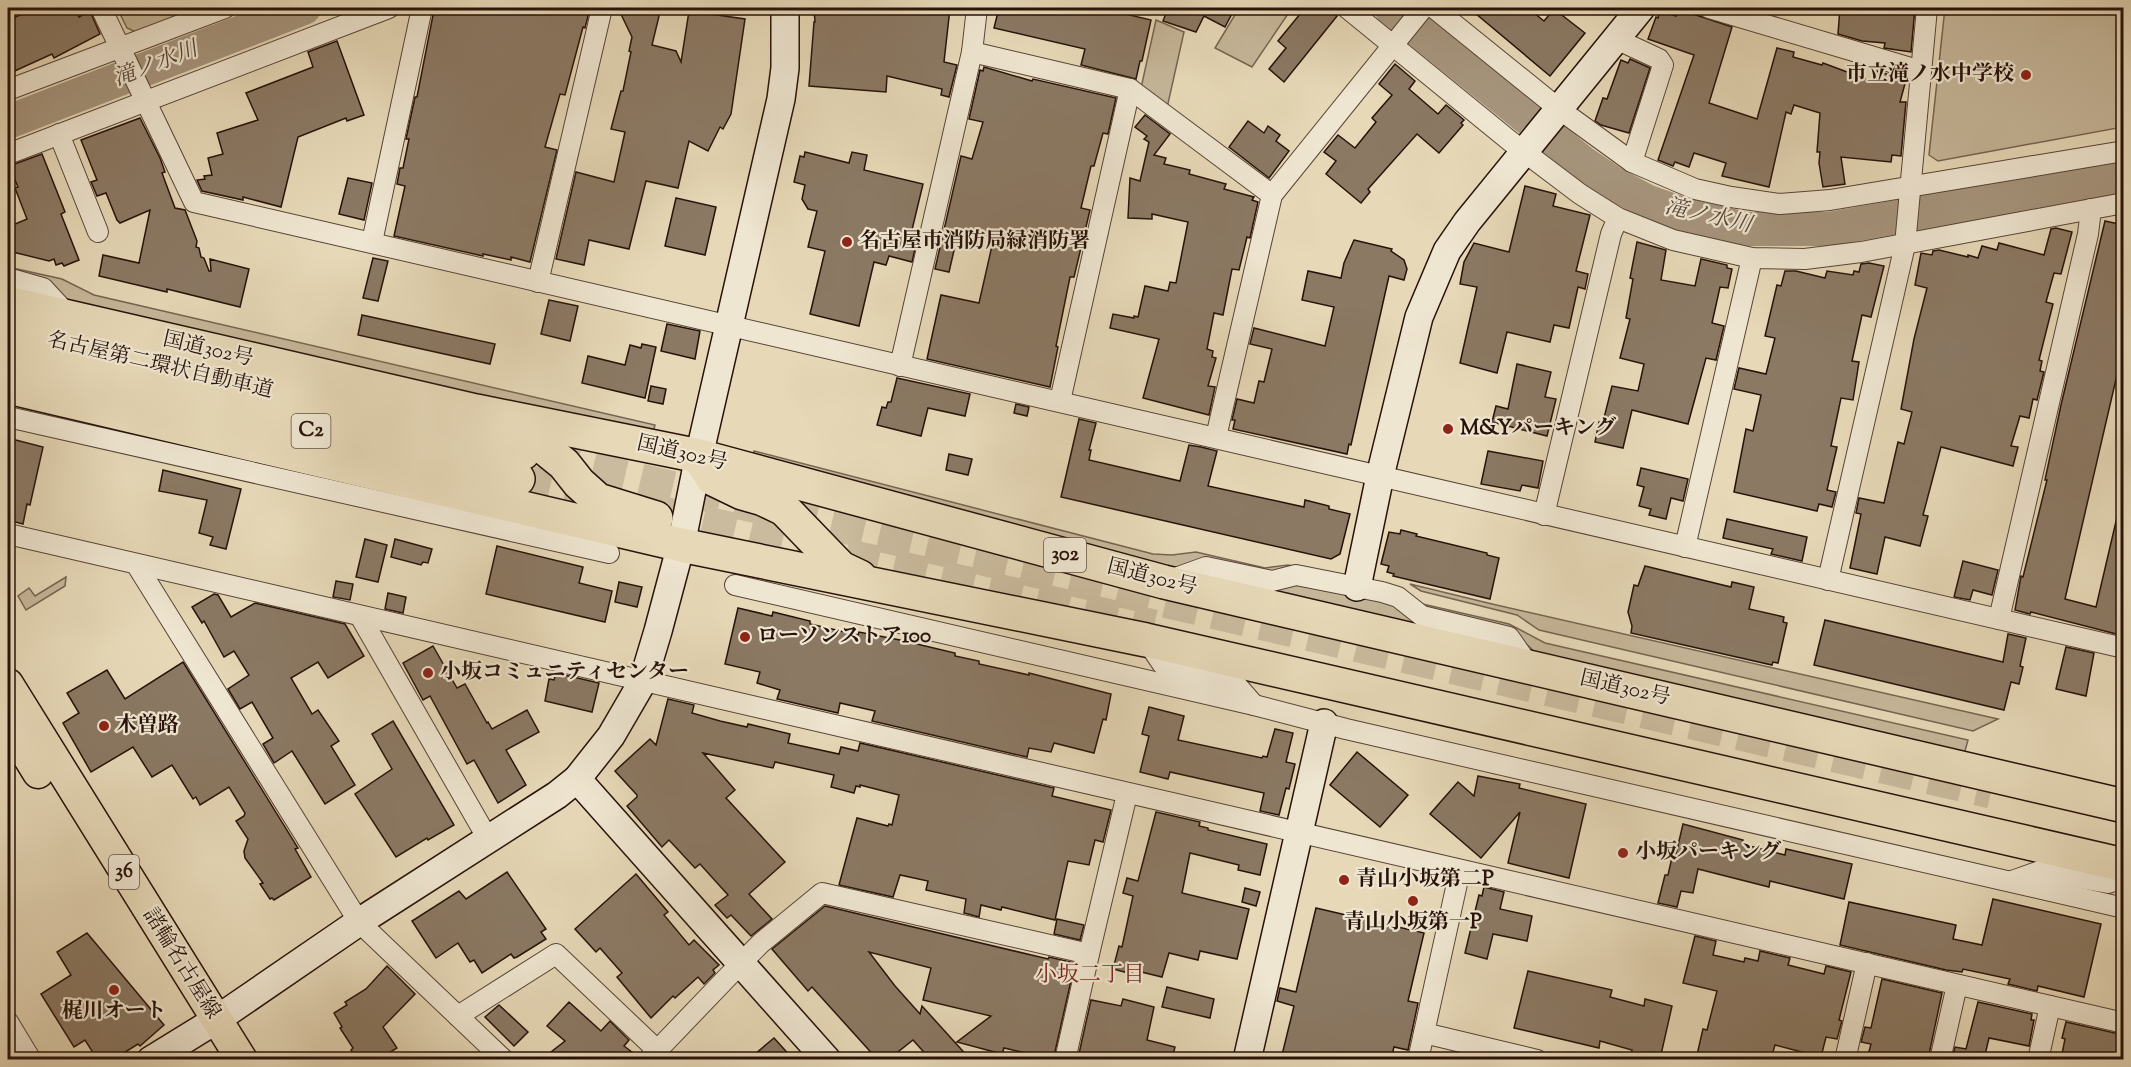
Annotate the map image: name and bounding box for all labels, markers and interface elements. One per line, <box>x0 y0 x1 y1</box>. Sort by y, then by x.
water label: 滝ノ水川 <box>109 34 205 96</box>
place label: 市立滝ノ水中学校 <box>1846 60 2014 90</box>
marker: 市立滝ノ水中学校 <box>2019 68 2033 82</box>
water label: 滝ノ水川 <box>1662 192 1756 243</box>
place label: 名古屋市消防局緑消防署 <box>859 227 1090 257</box>
marker: 名古屋市消防局緑消防署 <box>840 235 854 249</box>
street label: 名古屋第二環状自動車道 <box>44 325 276 407</box>
street label: 国道302号 <box>160 325 256 375</box>
road number: C2 <box>292 414 330 448</box>
place label: M&Yパーキング <box>1460 414 1616 444</box>
marker: M&Yパーキング <box>1441 422 1455 436</box>
street label: 国道302号 <box>634 429 730 479</box>
road number: 302 <box>1044 538 1086 572</box>
street label: 国道302号 <box>1104 552 1200 604</box>
place label: ローソンストア100 <box>757 622 931 652</box>
marker: ローソンストア100 <box>738 630 752 644</box>
place label: 小坂コミュニティセンター <box>440 658 689 688</box>
street label: 国道302号 <box>1577 664 1673 714</box>
marker: 小坂コミュニティセンター <box>421 666 435 680</box>
place label: 木曽路 <box>116 711 179 741</box>
marker: 木曽路 <box>97 719 111 733</box>
place label: 小坂パーキング <box>1635 838 1781 868</box>
marker: 小坂パーキング <box>1616 846 1630 860</box>
road number: 36 <box>109 855 139 889</box>
place label: 青山小坂第二P <box>1356 865 1494 895</box>
marker: 青山小坂第二P <box>1337 873 1351 887</box>
marker: 青山小坂第一P <box>1406 894 1420 908</box>
street label: 諸輪名古屋線 <box>135 903 227 1025</box>
place label: 青山小坂第一P <box>1344 908 1482 938</box>
district label: 小坂二丁目 <box>1035 960 1145 992</box>
marker: 梶川オート <box>107 983 121 997</box>
place label: 梶川オート <box>62 997 167 1027</box>

